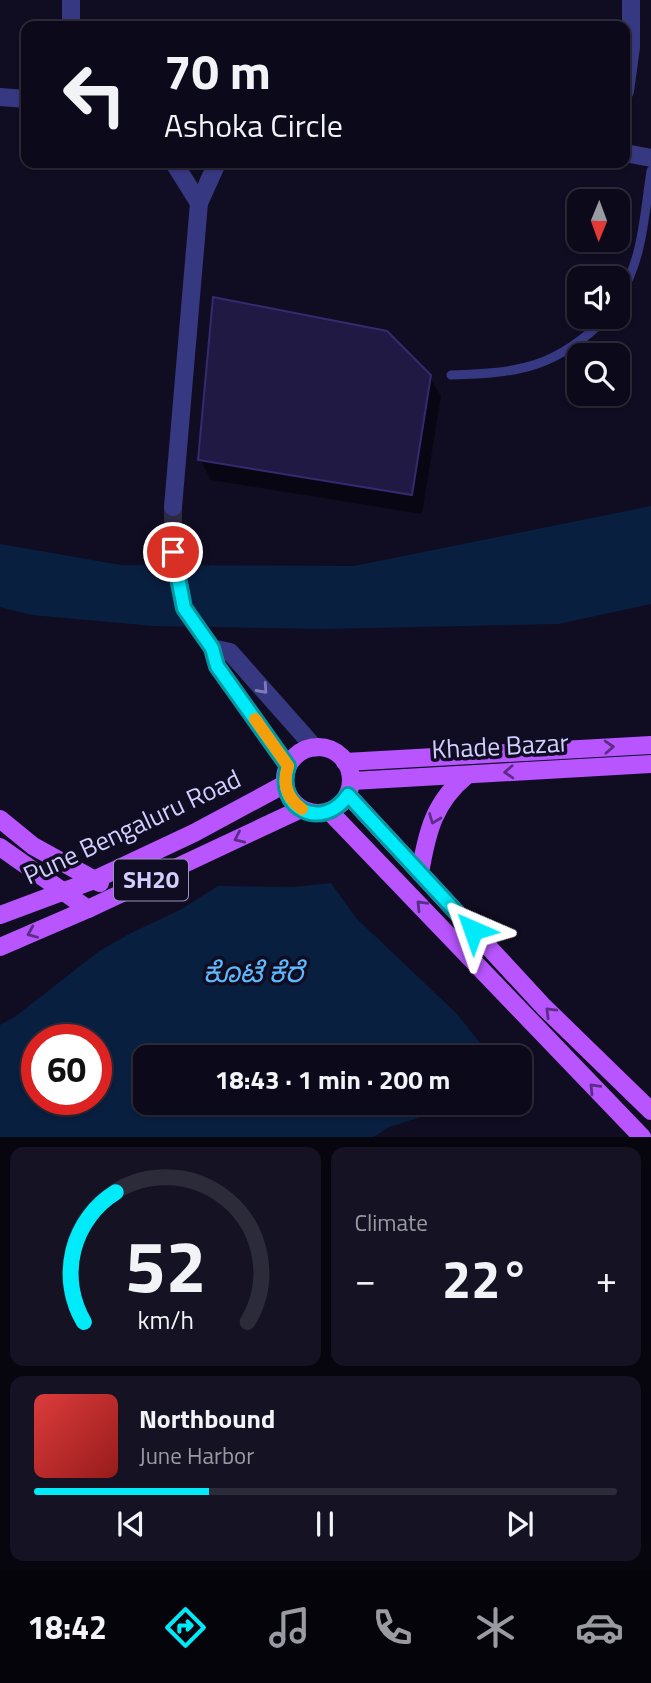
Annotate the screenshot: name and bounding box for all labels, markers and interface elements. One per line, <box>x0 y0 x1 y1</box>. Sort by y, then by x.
text: 70 m <box>164 33 271 108</box>
icon: left <box>49 49 140 140</box>
text: Ashoka Circle <box>164 101 343 149</box>
north arrow <box>567 189 630 252</box>
map controls <box>567 189 630 406</box>
button: sound <box>567 266 630 329</box>
button: search <box>567 343 630 406</box>
pin <box>143 522 203 582</box>
icon: arrive <box>154 533 192 571</box>
one-way arrow <box>255 681 267 694</box>
street label: Khade Bazar <box>430 722 570 769</box>
one-way arrow <box>604 740 615 755</box>
street label: Pune Bengaluru Road <box>17 759 247 894</box>
one-way arrow <box>504 764 515 779</box>
one-way arrow <box>428 812 442 824</box>
one-way arrow <box>234 830 246 844</box>
road number: SH20 <box>114 860 188 900</box>
position arrow <box>436 893 510 967</box>
one-way arrow <box>416 900 429 913</box>
one-way arrow <box>27 925 40 939</box>
water label: ಕೊಟೆ ಕೆರೆ <box>203 950 307 993</box>
one-way arrow <box>545 1007 558 1020</box>
speed limit sign: 60 <box>21 1024 112 1115</box>
text: 18:43 · 1 min · 200 m <box>215 1060 450 1099</box>
one-way arrow <box>590 1083 603 1096</box>
text: Climate <box>355 1205 428 1240</box>
text: 52 <box>124 1211 206 1321</box>
text: 22° <box>442 1239 529 1318</box>
text: − <box>355 1250 376 1308</box>
text: + <box>596 1250 617 1308</box>
text: km/h <box>137 1301 194 1339</box>
text: Northbound <box>139 1399 275 1438</box>
text: June Harbor <box>139 1438 254 1473</box>
icon: previous <box>112 1505 150 1543</box>
icon: pause <box>306 1505 344 1543</box>
icon: next <box>501 1505 539 1543</box>
text: 18:42 <box>27 1603 107 1651</box>
icon: directions <box>161 1603 210 1652</box>
icon: music <box>265 1603 314 1652</box>
icon: phone <box>368 1603 417 1652</box>
icon: climate <box>471 1603 520 1652</box>
icon: car <box>575 1603 624 1652</box>

